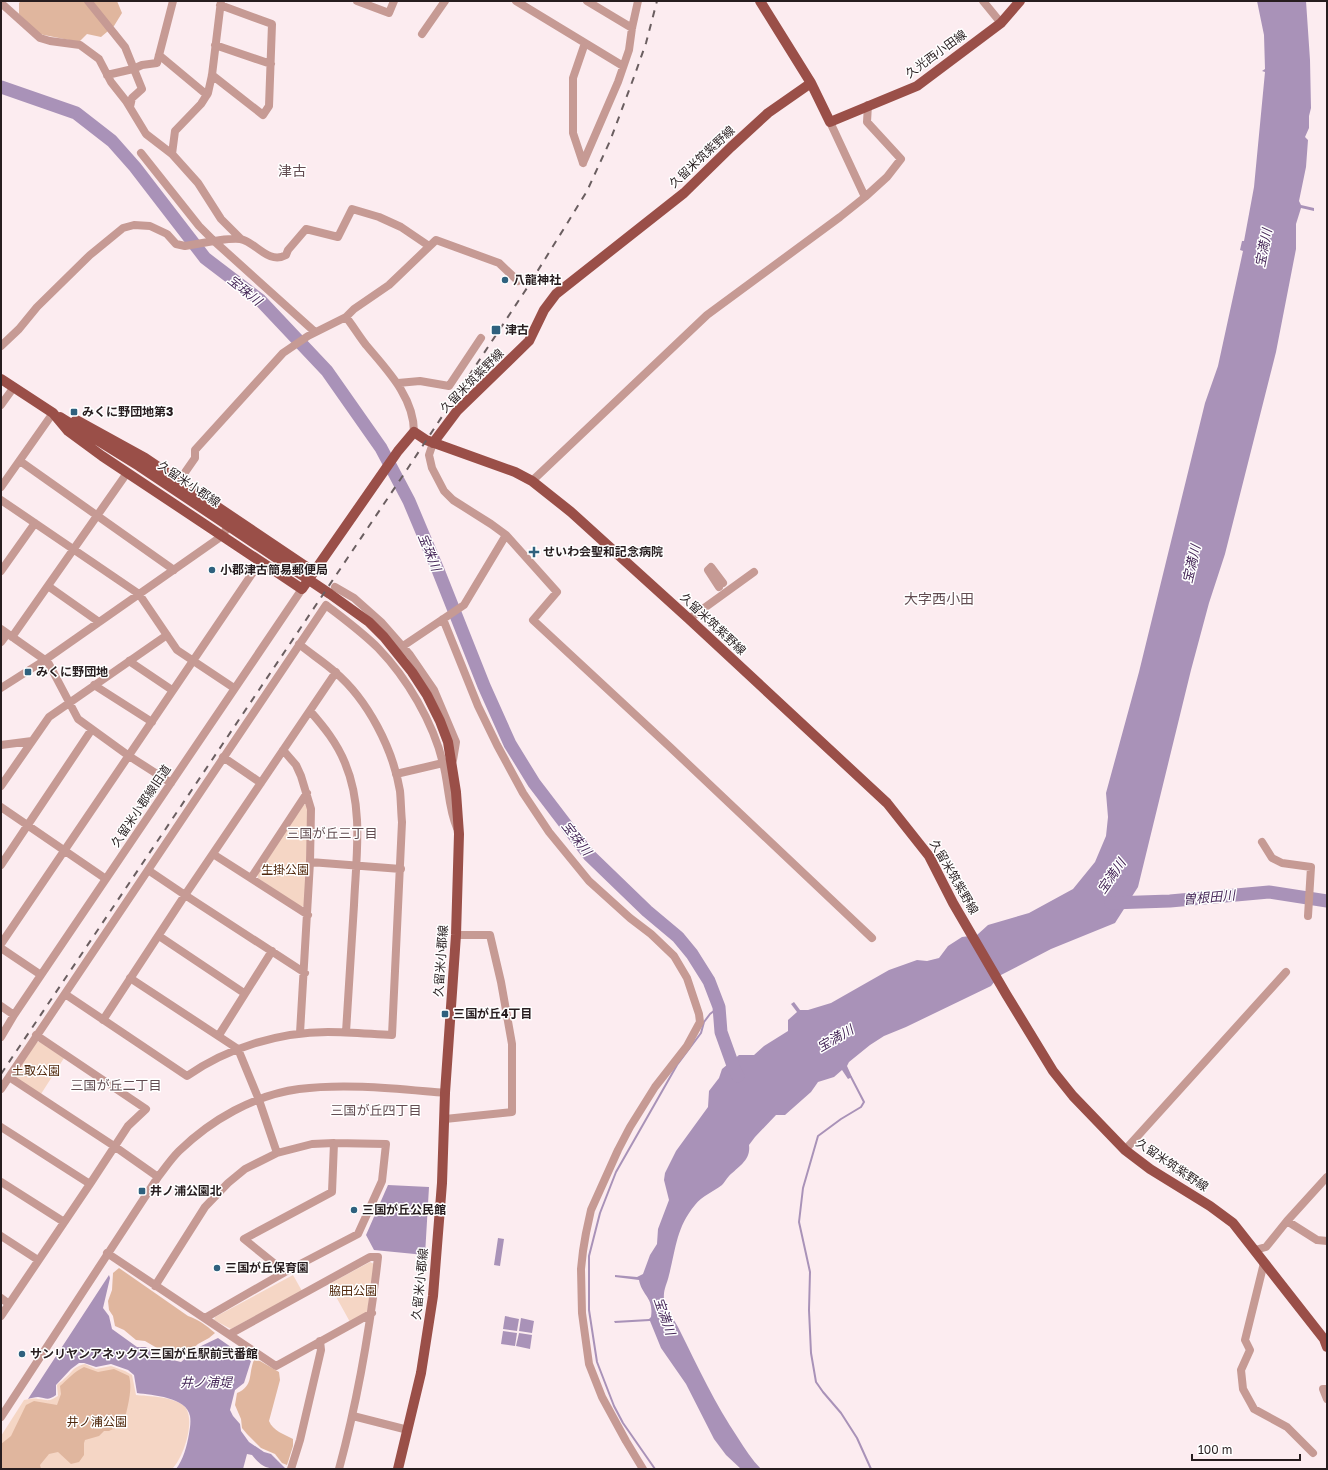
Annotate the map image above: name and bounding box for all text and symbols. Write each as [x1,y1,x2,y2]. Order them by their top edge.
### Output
street label: 久光西小田線 [902,26,969,81]
street label: 久留米筑紫野線 [666,122,737,191]
district label: 津古 [278,162,306,179]
water label: 宝満川 [1251,225,1275,269]
water label: 宝珠川 [225,272,267,310]
place label: 八龍神社 [513,272,561,287]
marker: 八龍神社 [500,275,510,285]
place label: 津古 [505,322,529,337]
marker: 津古 [490,324,502,336]
street label: 久留米筑紫野線 [437,346,507,416]
place label: みくに野団地第3 [82,404,173,419]
marker: みくに野団地第3 [69,407,79,417]
street label: 久留米小郡線 [155,457,223,510]
water label: 宝珠川 [415,531,445,575]
water label: 宝満川 [1179,541,1204,585]
place label: せいわ会聖和記念病院 [543,544,663,559]
marker: せいわ会聖和記念病院 [528,546,540,558]
place label: 小郡津古簡易郵便局 [220,562,328,577]
marker: 小郡津古簡易郵便局 [207,565,217,575]
street label: 久留米筑紫野線 [678,589,749,658]
district label: 大字西小田 [904,590,974,607]
place label: みくに野団地 [36,664,108,679]
marker: みくに野団地 [23,667,33,677]
street label: 久留米小郡線旧道 [108,762,174,850]
water label: 宝珠川 [559,818,597,860]
district label: 三国が丘三丁目 [286,825,378,841]
street label: 久留米筑紫野線 [927,837,982,917]
water label: 宝満川 [1093,854,1130,897]
park label: 生掛公園 [261,862,309,877]
water label: 曽根田川 [1182,887,1238,907]
street label: 久留米小郡線 [431,925,450,997]
place label: 三国が丘4丁目 [453,1006,533,1021]
marker: 三国が丘4丁目 [440,1009,450,1019]
water label: 宝満川 [814,1020,858,1055]
park label: 土取公園 [12,1063,60,1078]
district label: 三国が丘二丁目 [70,1077,162,1093]
district label: 三国が丘四丁目 [330,1102,422,1118]
street label: 久留米筑紫野線 [1133,1135,1211,1194]
place label: 井ノ浦公園北 [150,1183,222,1198]
marker: 井ノ浦公園北 [137,1186,147,1196]
place label: 三国が丘公民館 [362,1202,446,1217]
marker: 三国が丘公民館 [349,1205,359,1215]
street label: 久留米小郡線 [408,1247,431,1321]
place label: 三国が丘保育園 [225,1260,309,1275]
marker: 三国が丘保育園 [212,1263,222,1273]
park label: 脇田公園 [329,1283,377,1298]
water label: 宝満川 [651,1295,680,1339]
place label: サンリヤンアネックス三国が丘駅前弐番館 [30,1346,258,1361]
marker: サンリヤンアネックス三国が丘駅前弐番館 [17,1349,27,1359]
water label: 井ノ浦堤 [180,1374,234,1390]
park label: 井ノ浦公園 [67,1414,127,1429]
scale bar [1192,1436,1300,1462]
text: 100 m [1198,1442,1232,1457]

